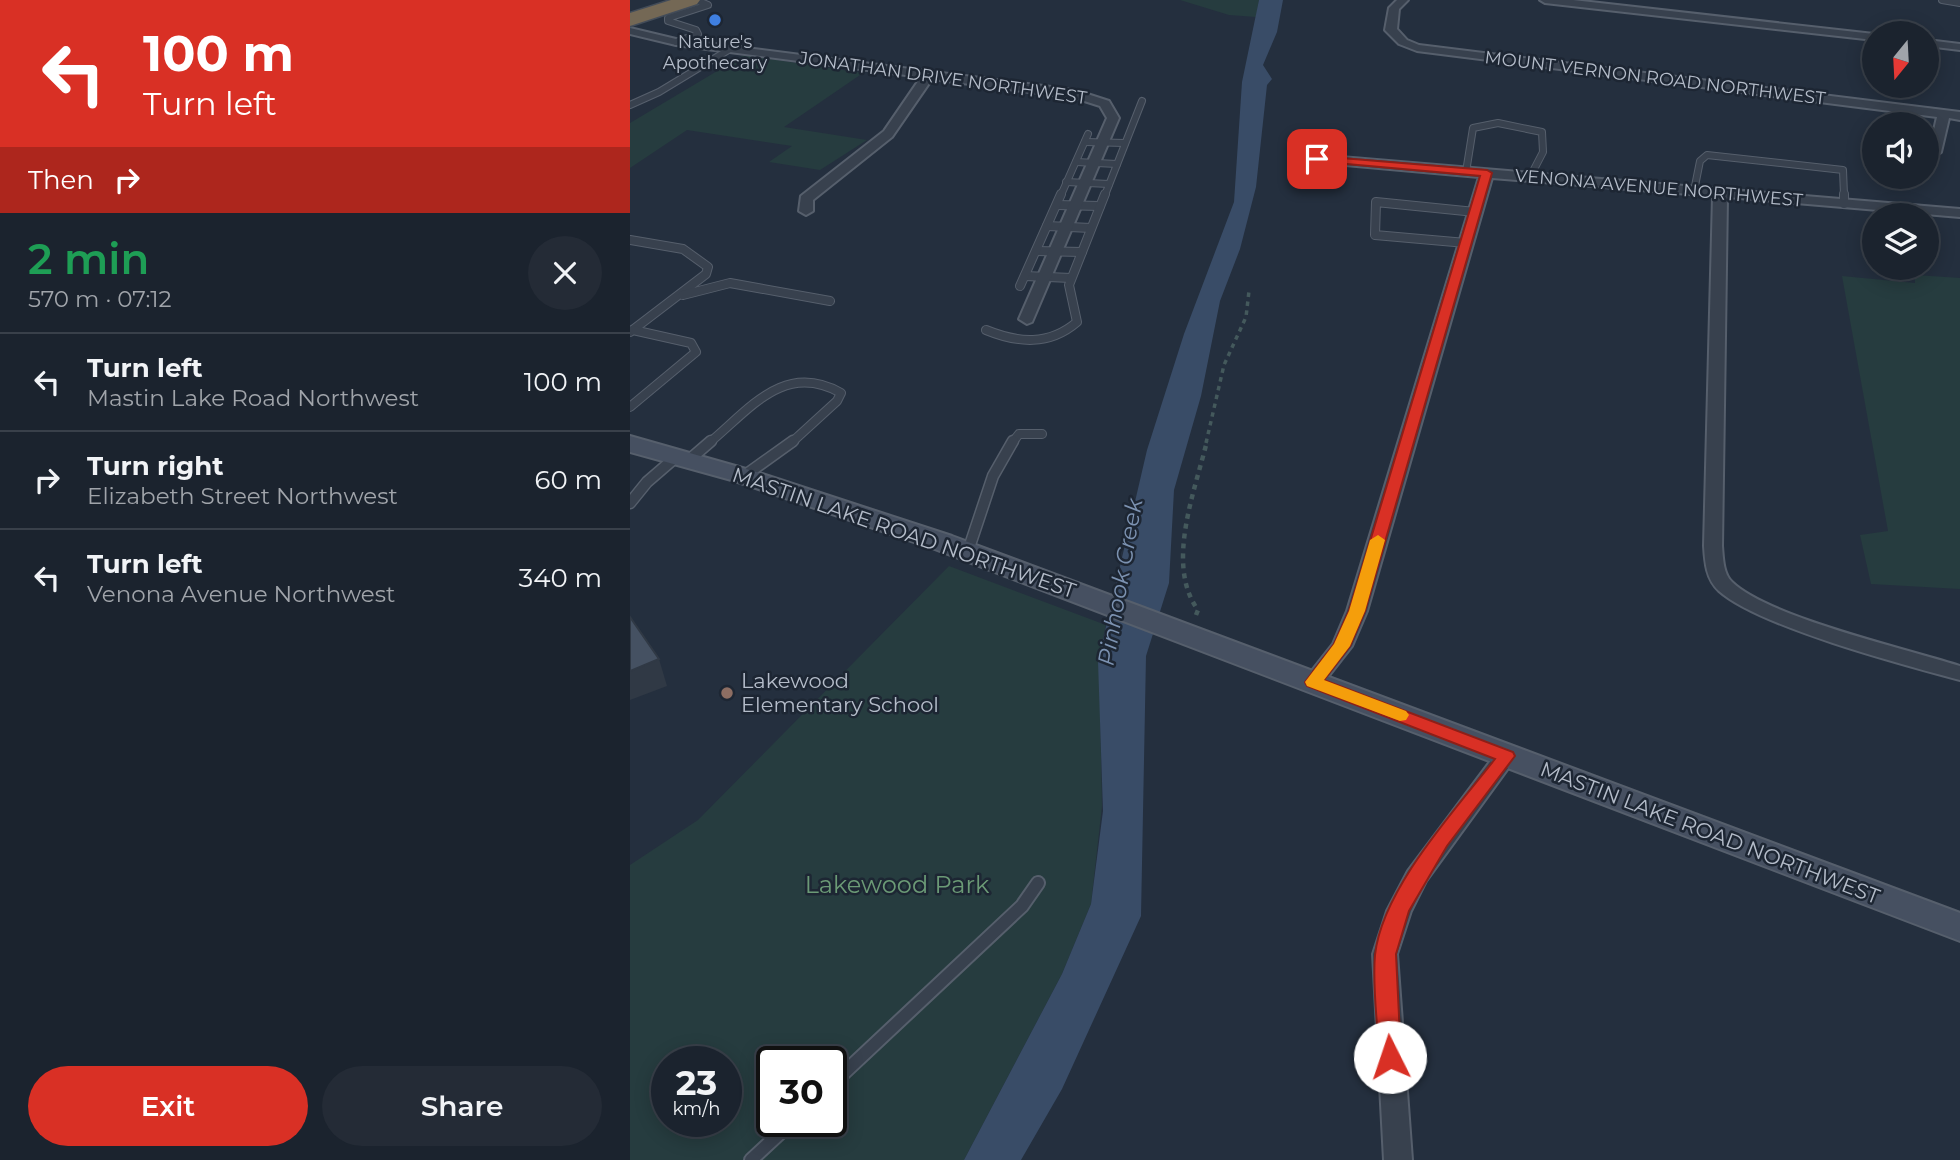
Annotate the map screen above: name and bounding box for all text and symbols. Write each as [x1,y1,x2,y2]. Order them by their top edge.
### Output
marker: Nature's Apothecary [707,12,723,28]
north arrow [1862,21,1939,98]
map controls [1862,21,1939,280]
text: 100 m [143,24,294,83]
icon: left [28,28,119,119]
place label: Nature's Apothecary [663,31,767,74]
street label: MOUNT VERNON ROAD NORTHWEST [1483,46,1827,110]
street label: JONATHAN DRIVE NORTHWEST [797,47,1089,109]
text: Turn left [143,84,277,123]
button: sound [1862,112,1939,189]
pin [1287,129,1347,189]
icon: arrive [1298,140,1336,178]
icon: right [108,161,146,199]
text: Then [28,164,94,196]
street label: VENONA AVENUE NORTHWEST [1514,164,1804,212]
button: layers [1862,203,1939,280]
text: 2 min [28,233,149,285]
button: close [528,236,602,310]
text: 570 m · 07:12 [28,285,172,313]
text: Turn left [87,352,203,384]
icon: left [28,363,66,401]
text: 100 m [524,366,602,398]
text: Mastin Lake Road Northwest [87,384,419,412]
text: Turn right [87,450,223,482]
icon: right [28,461,66,499]
street label: MASTIN LAKE ROAD NORTHWEST [729,462,1079,603]
text: 60 m [535,464,602,496]
text: Elizabeth Street Northwest [87,482,398,510]
water label: Pinhook Creek [1092,495,1149,668]
text: Turn left [87,548,203,580]
icon: left [28,559,66,597]
text: 340 m [519,562,602,594]
text: Venona Avenue Northwest [87,580,395,608]
place label: Lakewood Elementary School [741,668,939,717]
marker: Lakewood Elementary School [719,685,735,701]
street label: MASTIN LAKE ROAD NORTHWEST [1537,756,1883,909]
park label: Lakewood Park [805,870,990,899]
position arrow [1353,1020,1427,1094]
speed limit sign: 30 [756,1046,847,1137]
text: 23 [676,1061,717,1104]
button: Exit [28,1066,308,1146]
button: Share [322,1066,602,1146]
text: km/h [672,1098,721,1120]

